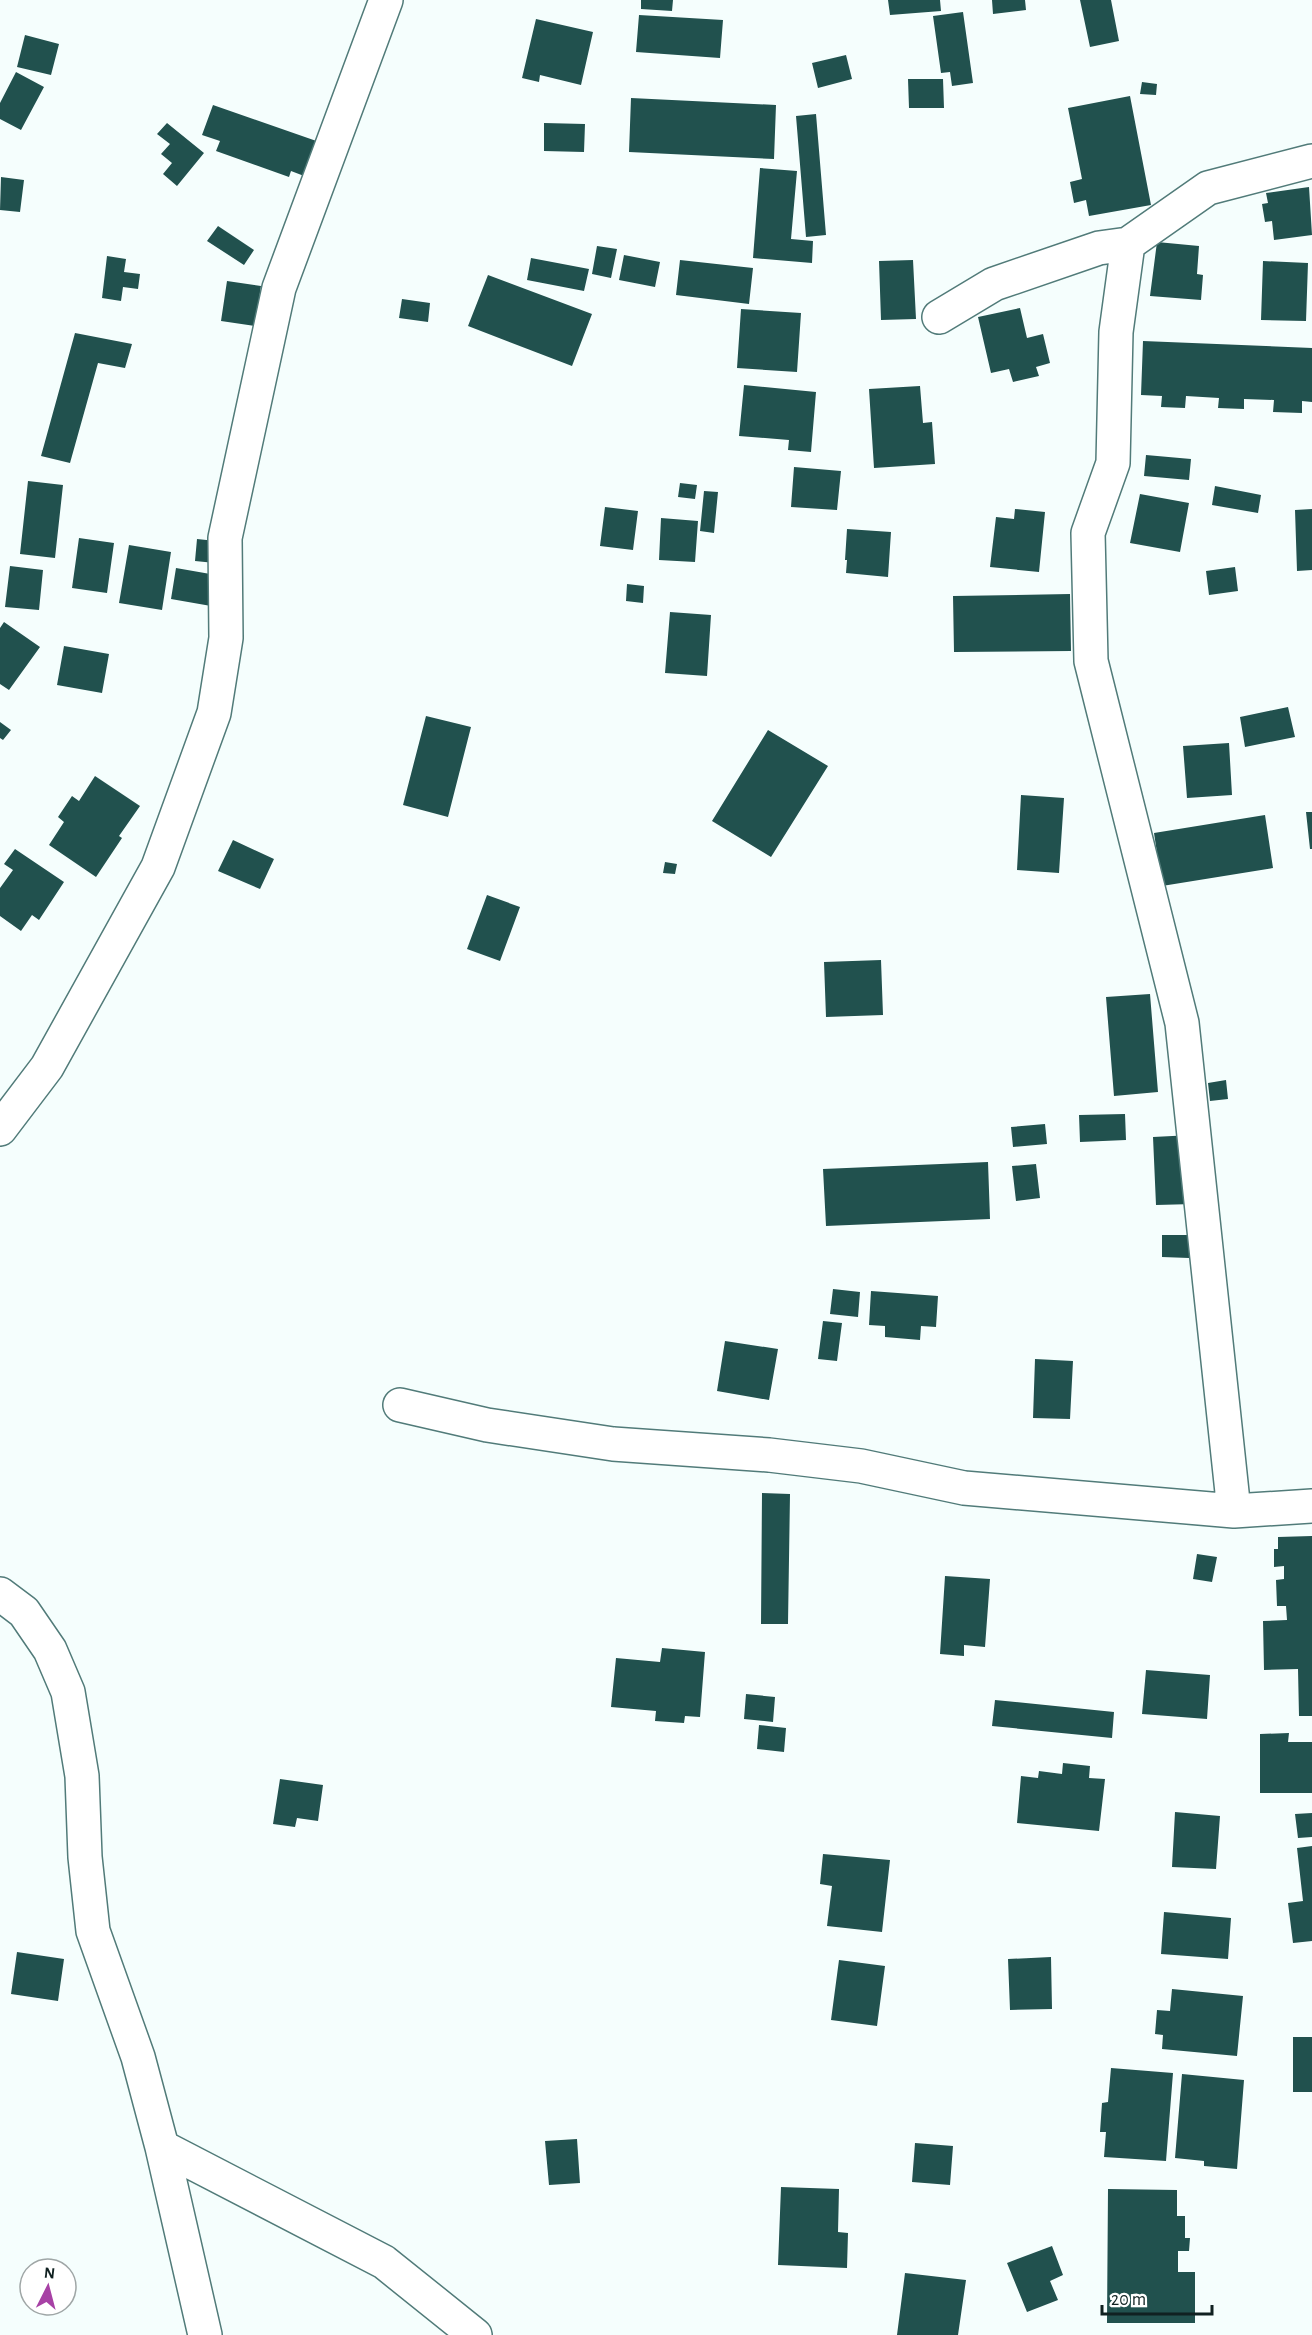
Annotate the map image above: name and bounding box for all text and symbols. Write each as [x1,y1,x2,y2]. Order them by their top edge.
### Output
north arrow [18,2257,78,2317]
text: N [43,2265,56,2282]
scale bar [1102,2278,1212,2316]
text: 20 m [1111,2291,1146,2309]

